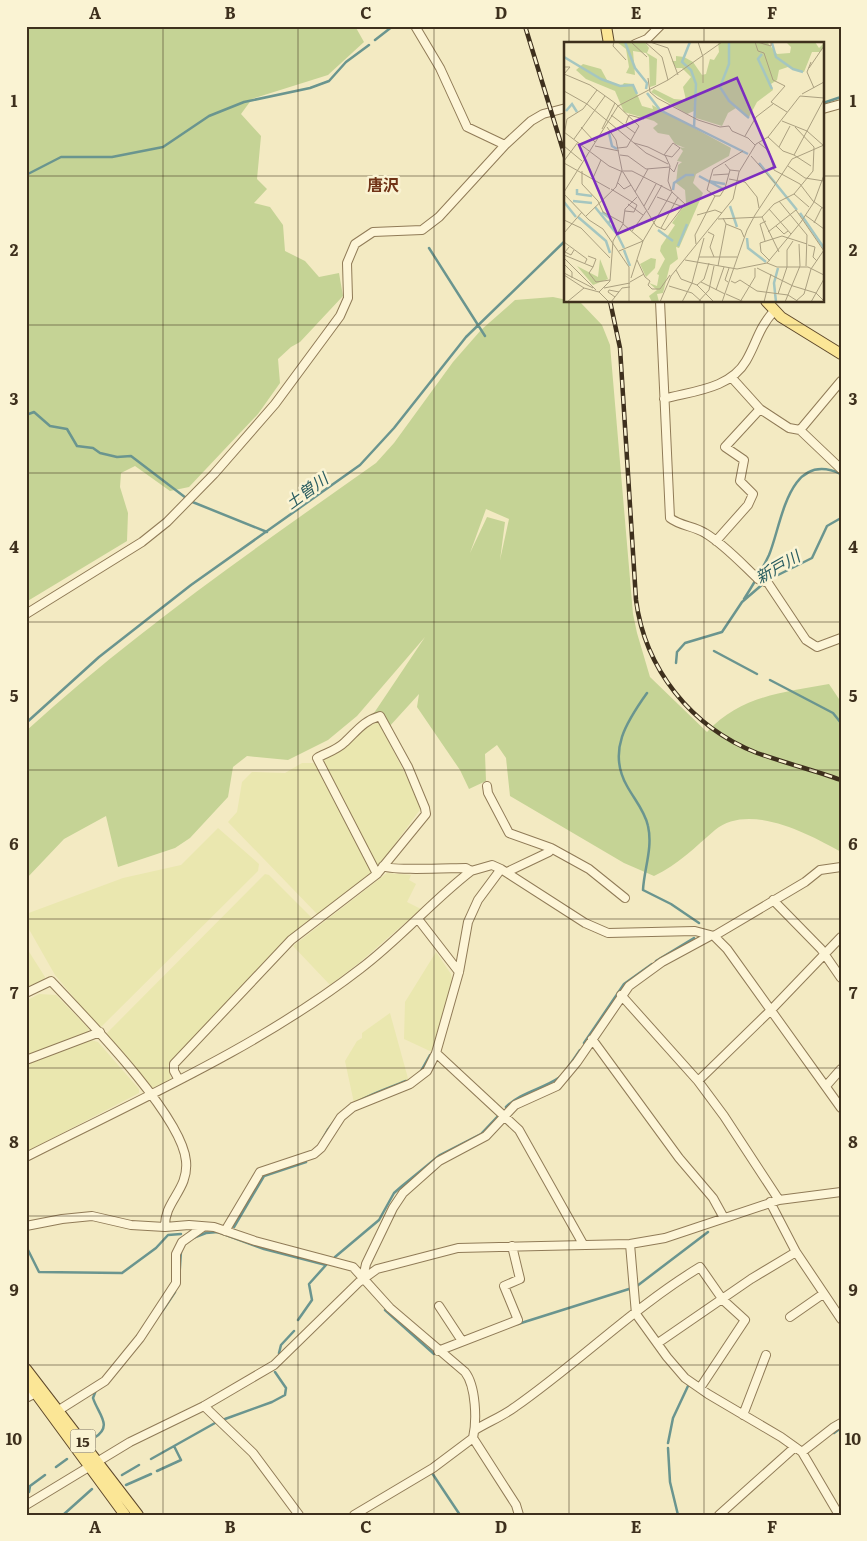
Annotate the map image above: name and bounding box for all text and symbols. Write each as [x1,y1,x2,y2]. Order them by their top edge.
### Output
text: A [89,0,101,24]
text: B [224,0,236,24]
text: C [360,0,372,24]
text: D [495,0,507,24]
text: E [631,0,642,24]
text: F [767,0,777,24]
inset map [564,42,824,302]
text: 1 [11,88,18,112]
text: 1 [850,88,857,112]
district label: 唐沢 [367,172,399,196]
text: 2 [10,237,19,261]
text: 2 [849,237,858,261]
text: 3 [10,386,19,410]
text: 3 [849,386,858,410]
water label: 土曽川 [280,465,334,514]
text: 4 [9,534,19,558]
text: 4 [848,534,858,558]
water label: 新戸川 [750,543,806,588]
text: 5 [10,683,19,707]
text: 5 [849,683,858,707]
text: 6 [9,831,19,855]
text: 6 [848,831,858,855]
text: 7 [10,980,19,1004]
text: 7 [849,980,858,1004]
text: 8 [9,1129,19,1153]
text: 8 [848,1129,858,1153]
text: 9 [9,1277,19,1301]
text: 9 [848,1277,858,1301]
text: 10 [6,1426,22,1450]
text: 10 [845,1426,861,1450]
road number: 15 [70,1430,96,1452]
text: A [89,1514,101,1538]
text: B [224,1514,236,1538]
text: C [360,1514,372,1538]
text: D [495,1514,507,1538]
text: E [631,1514,642,1538]
text: F [767,1514,777,1538]

